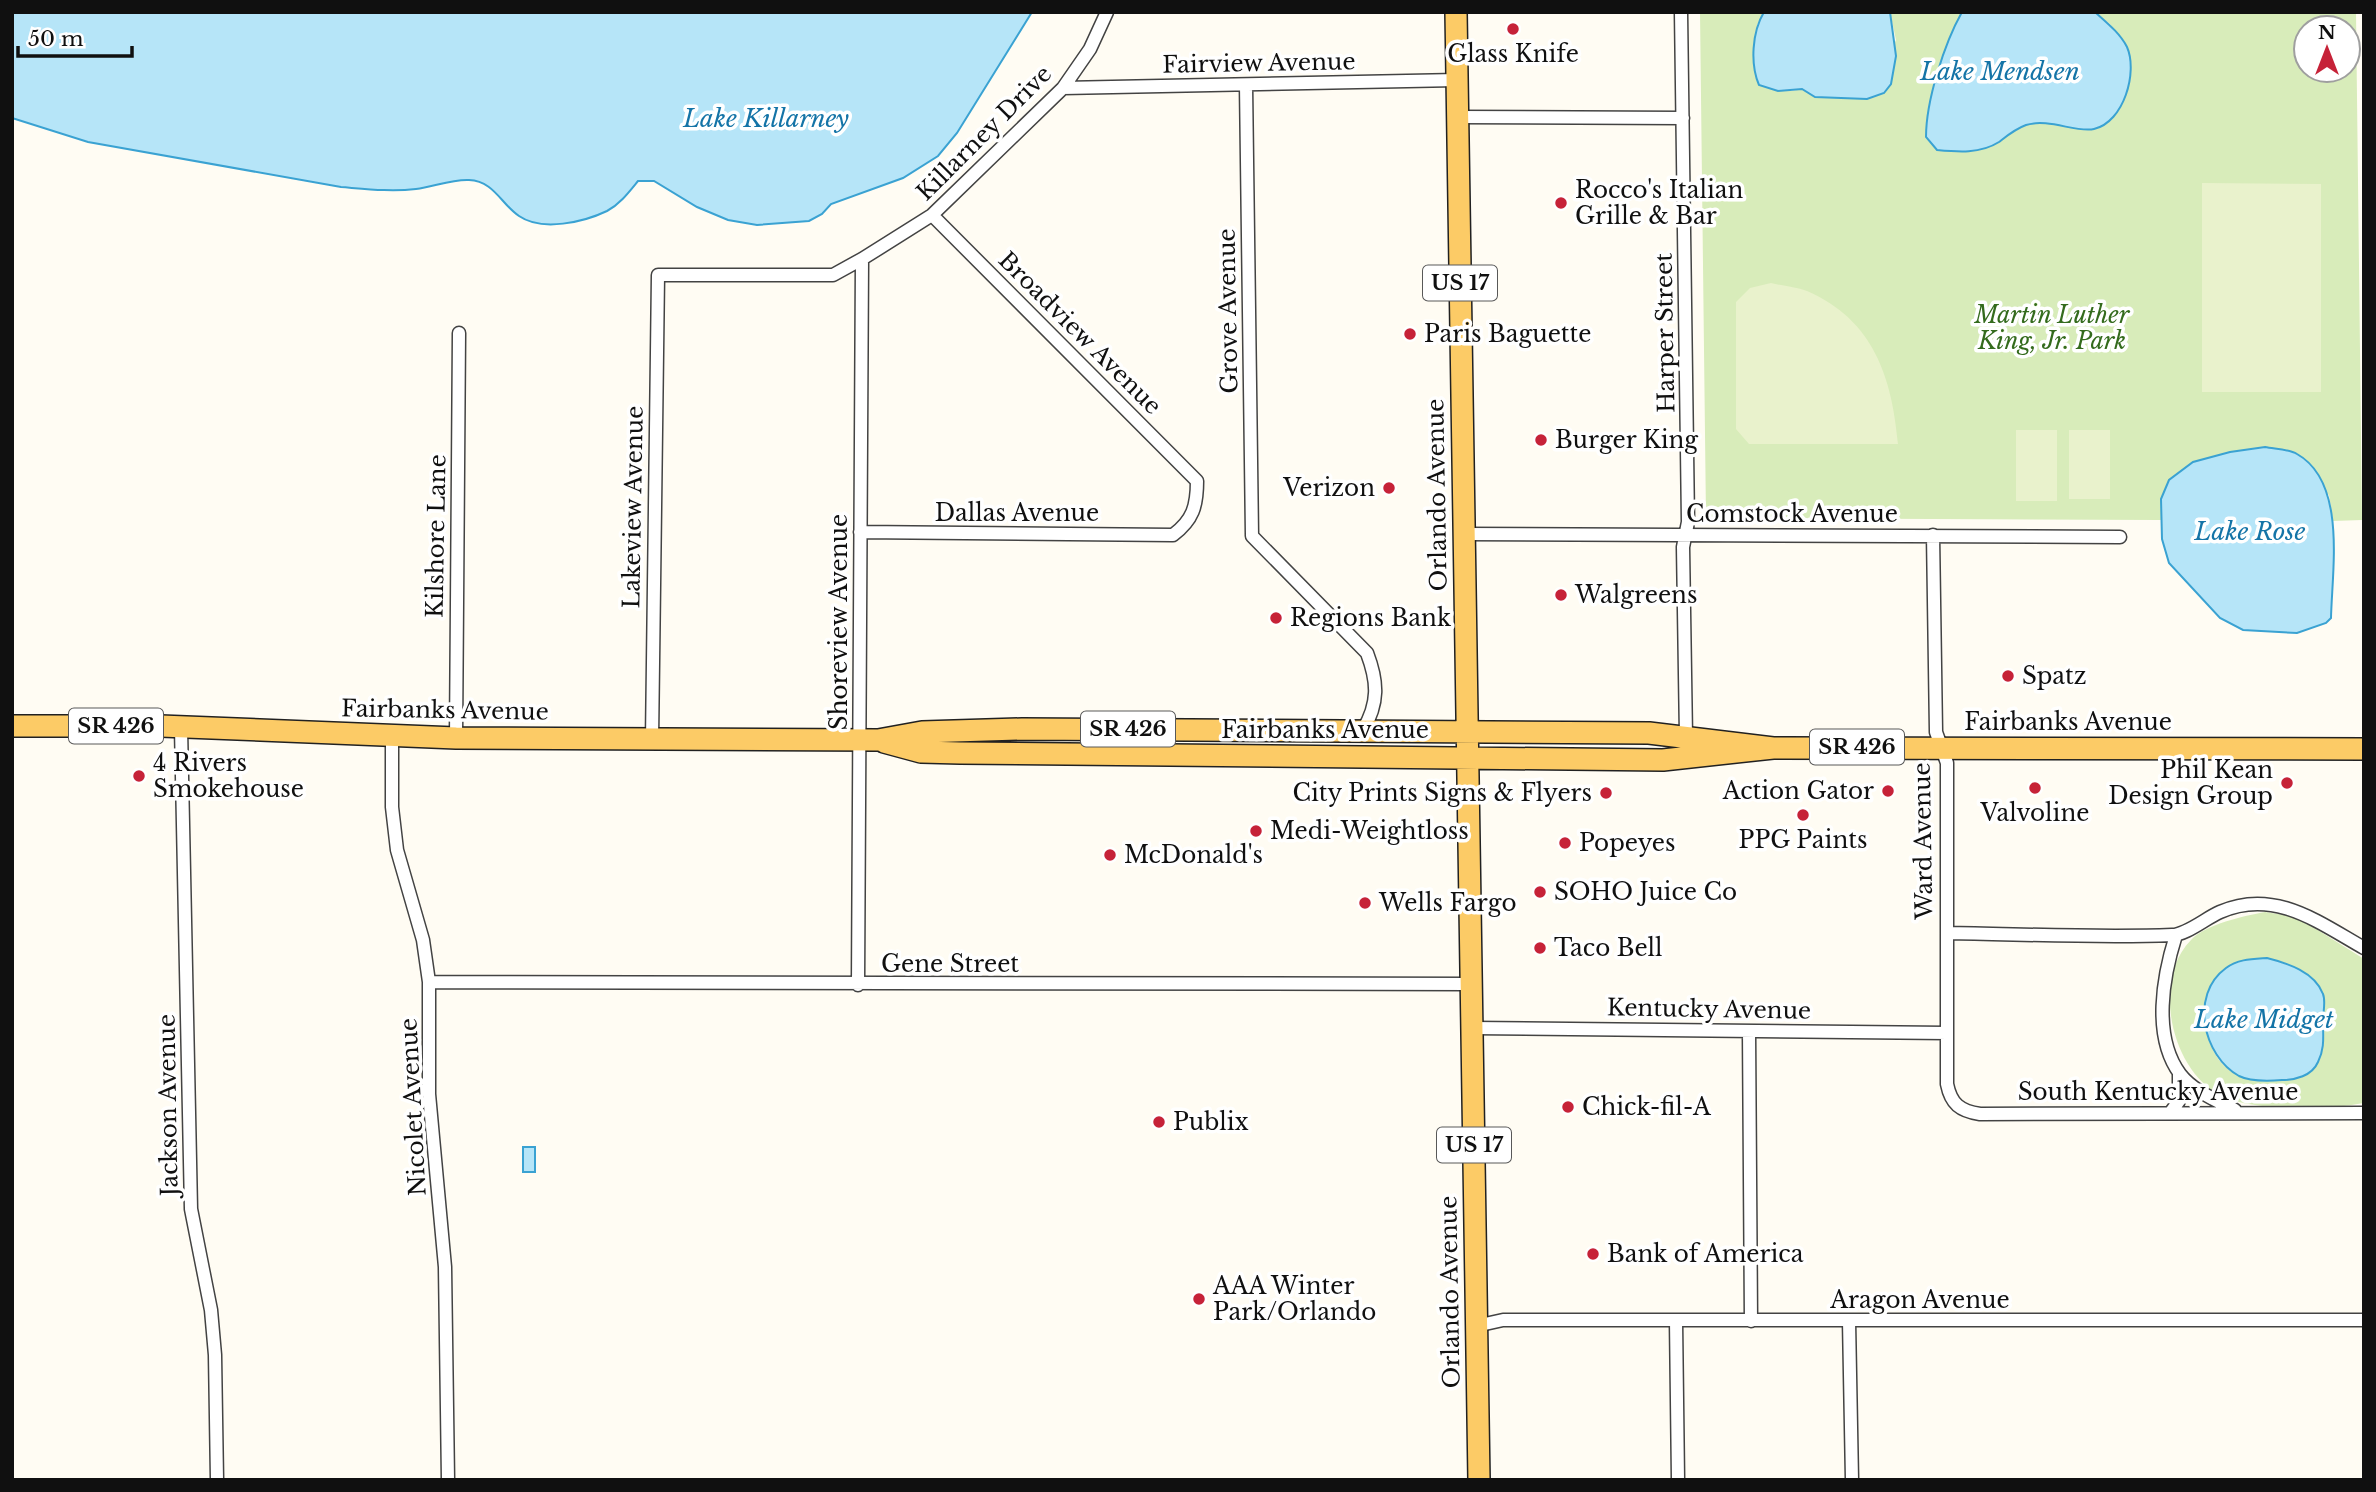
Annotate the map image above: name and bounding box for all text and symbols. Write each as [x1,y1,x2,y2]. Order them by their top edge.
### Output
scale bar [18,14,131,58]
north arrow [2292,14,2362,84]
marker: Glass Knife [1505,21,1521,37]
text: N [2318,21,2336,44]
text: 50 m [28,26,84,52]
place label: Glass Knife [1447,40,1579,68]
street label: Fairview Avenue [1162,47,1356,79]
water label: Lake Mendsen [1919,57,2080,86]
street label: Killarney Drive [911,60,1057,206]
water label: Lake Killarney [682,104,849,133]
place label: Rocco's Italian Grille & Bar [1575,176,1743,230]
marker: Rocco's Italian Grille & Bar [1553,195,1569,211]
street label: Grove Avenue [1213,228,1243,394]
street label: Broadview Avenue [993,246,1167,420]
street label: Harper Street [1650,252,1680,413]
road number: US 17 [1423,266,1497,300]
park label: Martin Luther King, Jr. Park [1974,301,2131,355]
place label: Paris Baguette [1424,320,1591,348]
marker: Paris Baguette [1402,326,1418,342]
street label: Orlando Avenue [1421,398,1453,592]
street label: Lakeview Avenue [617,405,649,609]
place label: Burger King [1555,426,1698,454]
marker: Burger King [1533,432,1549,448]
street label: Kilshore Lane [421,454,451,618]
place label: Verizon [1282,474,1375,502]
marker: Verizon [1381,480,1397,496]
street label: Dallas Avenue [935,499,1099,527]
street label: Comstock Avenue [1686,500,1898,528]
street label: Shoreview Avenue [825,514,853,730]
water label: Lake Rose [2194,517,2305,546]
place label: Walgreens [1574,581,1697,609]
marker: Walgreens [1553,587,1569,603]
place label: Regions Bank [1290,604,1452,632]
marker: Regions Bank [1268,610,1284,626]
place label: Spatz [2022,662,2087,690]
marker: Spatz [2000,668,2016,684]
street label: Fairbanks Avenue [341,694,549,726]
road number: SR 426 [69,708,163,744]
street label: Fairbanks Avenue [1964,708,2172,736]
road number: SR 426 [1081,712,1175,746]
street label: Fairbanks Avenue [1221,716,1429,744]
road number: SR 426 [1810,730,1904,764]
place label: 4 Rivers Smokehouse [153,749,304,803]
place label: Phil Kean Design Group [2108,756,2273,810]
street label: Ward Avenue [1908,762,1938,921]
marker: 4 Rivers Smokehouse [131,768,147,784]
marker: Phil Kean Design Group [2279,775,2295,791]
place label: Action Gator [1722,777,1874,805]
place label: City Prints Signs & Flyers [1293,779,1592,807]
marker: Valvoline [2027,780,2043,796]
marker: Action Gator [1880,783,1896,799]
marker: City Prints Signs & Flyers [1598,785,1614,801]
place label: Valvoline [1980,799,2089,827]
marker: PPG Paints [1795,807,1811,823]
place label: Medi-Weightloss [1270,817,1469,845]
marker: Medi-Weightloss [1248,823,1264,839]
place label: PPG Paints [1739,826,1867,854]
place label: Popeyes [1579,829,1676,857]
marker: Popeyes [1557,835,1573,851]
place label: McDonald's [1124,841,1263,869]
marker: McDonald's [1102,847,1118,863]
place label: SOHO Juice Co [1554,878,1737,906]
marker: SOHO Juice Co [1532,884,1548,900]
place label: Wells Fargo [1378,889,1516,917]
marker: Wells Fargo [1357,895,1373,911]
place label: Taco Bell [1554,934,1663,962]
marker: Taco Bell [1532,940,1548,956]
street label: Gene Street [881,950,1019,978]
street label: Kentucky Avenue [1607,993,1811,1025]
water label: Lake Midget [2193,1005,2334,1034]
street label: Jackson Avenue [152,1014,184,1199]
street label: Nicolet Avenue [394,1017,432,1197]
street label: South Kentucky Avenue [2018,1078,2298,1106]
place label: Chick-fil-A [1582,1093,1712,1121]
marker: Chick-fil-A [1560,1099,1576,1115]
place label: Publix [1173,1108,1249,1136]
marker: Publix [1151,1114,1167,1130]
road number: US 17 [1437,1128,1511,1162]
street label: Orlando Avenue [1434,1195,1466,1389]
place label: Bank of America [1607,1240,1804,1268]
marker: Bank of America [1585,1246,1601,1262]
place label: AAA Winter Park/Orlando [1212,1272,1376,1326]
street label: Aragon Avenue [1829,1286,2010,1314]
marker: AAA Winter Park/Orlando [1191,1291,1207,1307]

